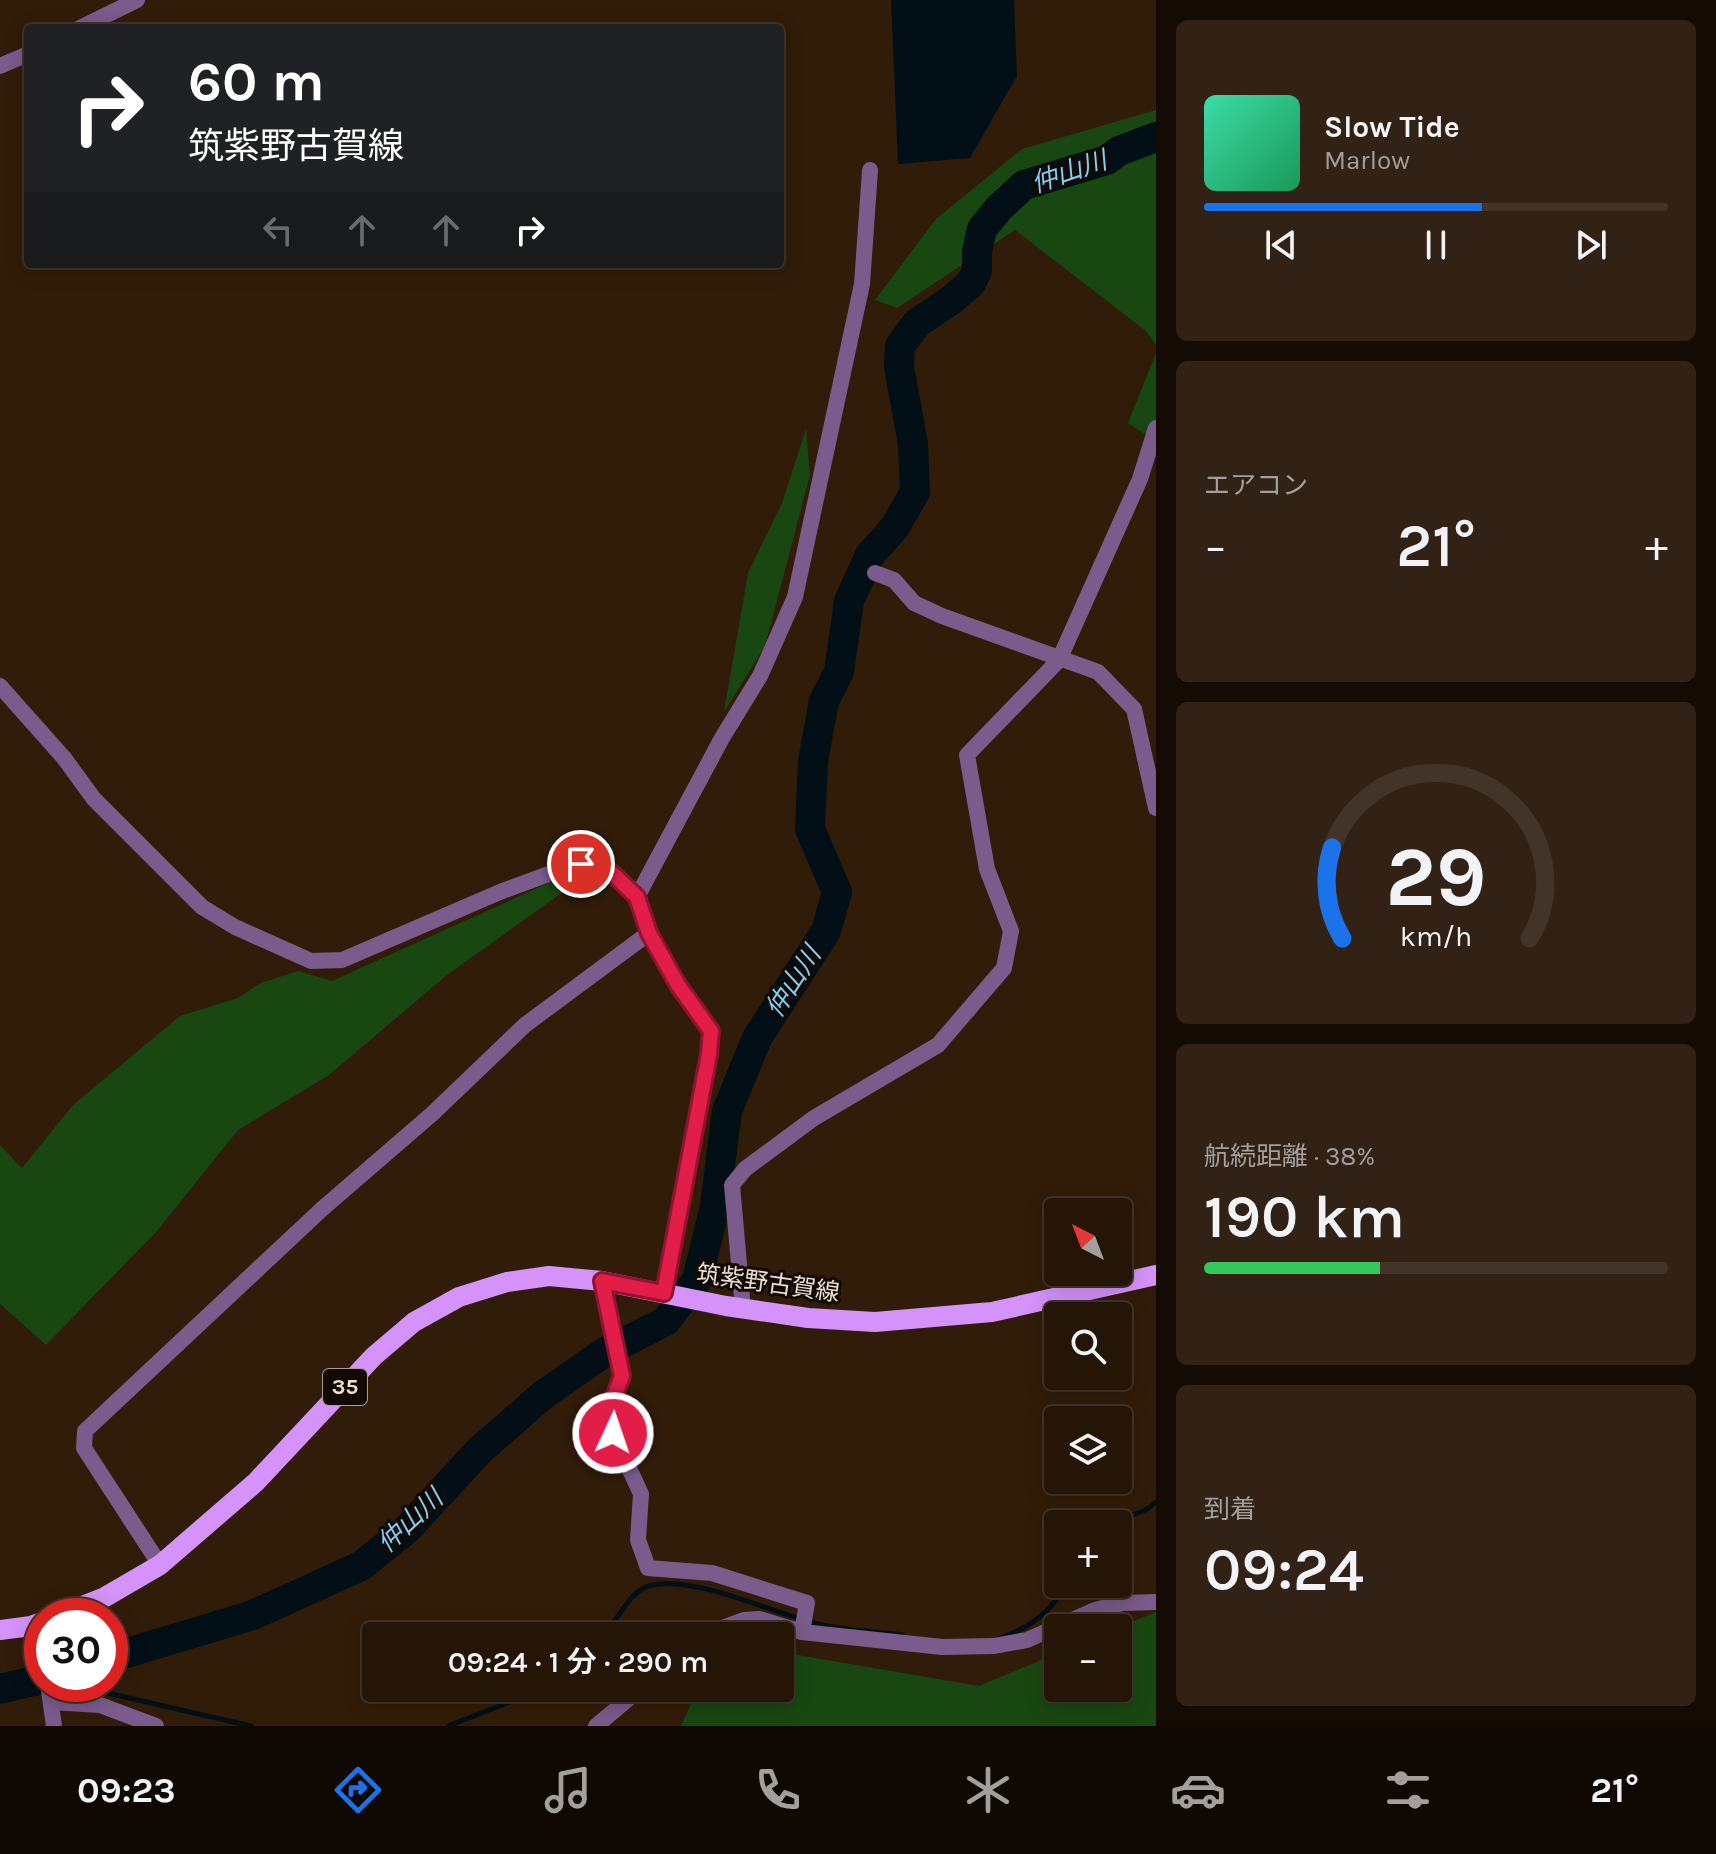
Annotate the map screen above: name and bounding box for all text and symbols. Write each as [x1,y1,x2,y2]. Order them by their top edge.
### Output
text: 60 m [188,49,325,114]
icon: right [56,56,160,160]
text: Slow Tide [1324,109,1460,145]
text: 筑紫野古賀線 [188,125,404,167]
water label: 仲山川 [1027,144,1114,199]
text: Marlow [1324,145,1410,176]
icon: left [256,208,300,252]
icon: ahead [340,208,384,252]
icon: ahead [424,208,468,252]
icon: right [508,208,552,252]
icon: previous [1259,223,1303,267]
icon: pause [1414,223,1458,267]
icon: next [1569,223,1613,267]
text: エアコン [1204,470,1308,501]
text: 21° [1396,511,1476,581]
text: − [1204,521,1227,572]
text: + [1645,521,1668,572]
text: 29 [1385,829,1487,926]
pin [547,830,615,898]
icon: arrive [559,842,603,886]
text: km/h [1400,920,1472,953]
water label: 仲山川 [759,938,829,1023]
text: 航続距離 · 38% [1204,1141,1375,1172]
text: 190 km [1204,1182,1405,1252]
north arrow [1044,1198,1132,1286]
map controls [1044,1198,1132,1702]
street label: 筑紫野古賀線 [695,1259,841,1307]
button: search [1044,1302,1132,1390]
road number: 35 [323,1369,367,1405]
position arrow [571,1391,655,1475]
button: layers [1044,1406,1132,1494]
water label: 仲山川 [371,1481,451,1559]
text: 到着 [1204,1494,1256,1525]
button: + [1044,1510,1132,1598]
text: 09:24 [1204,1535,1364,1605]
speed limit sign: 30 [24,1598,128,1702]
button: − [1044,1614,1132,1702]
text: 09:24 · 1 分 · 290 m [448,1644,708,1680]
icon: directions [330,1762,386,1818]
icon: music [540,1762,596,1818]
icon: phone [750,1762,806,1818]
icon: climate [960,1762,1016,1818]
icon: car [1170,1762,1226,1818]
icon: filters [1380,1762,1436,1818]
text: 09:23 [77,1769,176,1811]
text: 21° [1590,1769,1639,1811]

